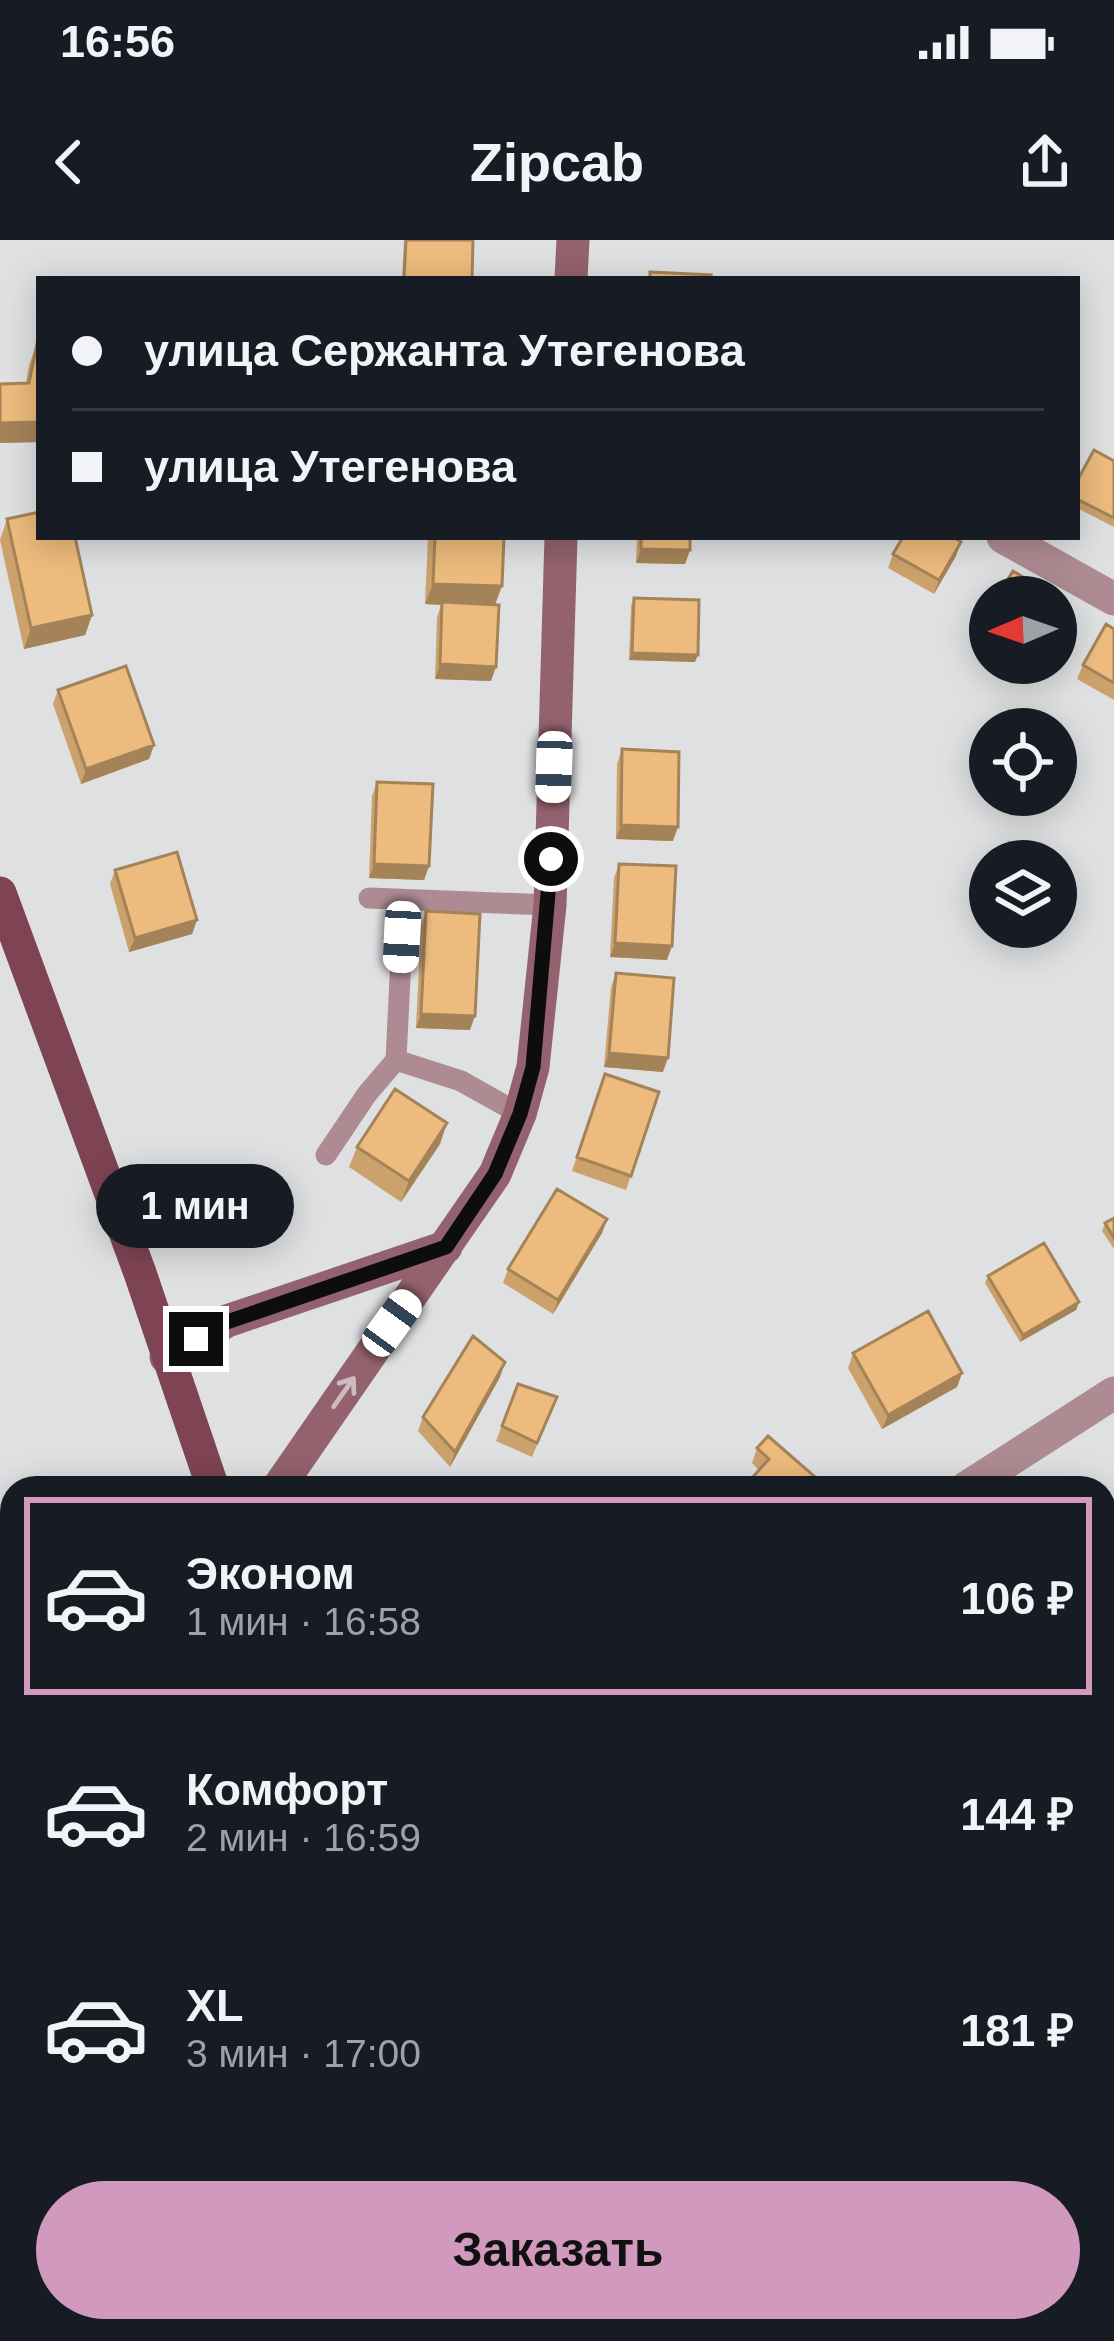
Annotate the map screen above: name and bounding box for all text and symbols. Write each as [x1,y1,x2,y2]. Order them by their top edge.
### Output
text: 16:56 [60,16,175,67]
icon: back [36,129,102,195]
icon: share [1012,129,1078,195]
text: Zipcab [470,132,644,192]
text: улица Сержанта Утегенова [144,325,745,376]
text: улица Утегенова [144,441,516,492]
north arrow [969,576,1077,684]
map controls [969,576,1077,948]
button: locate [969,708,1077,816]
car [535,730,573,804]
route start [524,832,578,886]
button: layers [969,840,1077,948]
car [382,900,422,974]
callout: 1 мин [97,1165,295,1249]
text: 1 мин [141,1184,249,1227]
car [356,1283,428,1363]
route end [169,1312,223,1366]
one-way arrow [331,1375,356,1409]
icon: car [42,1542,150,1650]
text: Эконом [186,1548,355,1599]
text: 106 ₽ [960,1573,1074,1624]
text: 1 мин · 16:58 [186,1600,421,1643]
icon: car [42,1758,150,1866]
text: Комфорт [186,1764,388,1815]
text: 144 ₽ [960,1789,1074,1840]
text: 2 мин · 16:59 [186,1816,421,1859]
icon: car [42,1974,150,2082]
text: XL [186,1980,244,2031]
text: 181 ₽ [960,2005,1074,2056]
text: 3 мин · 17:00 [186,2032,421,2075]
button: Заказать [36,2181,1080,2319]

